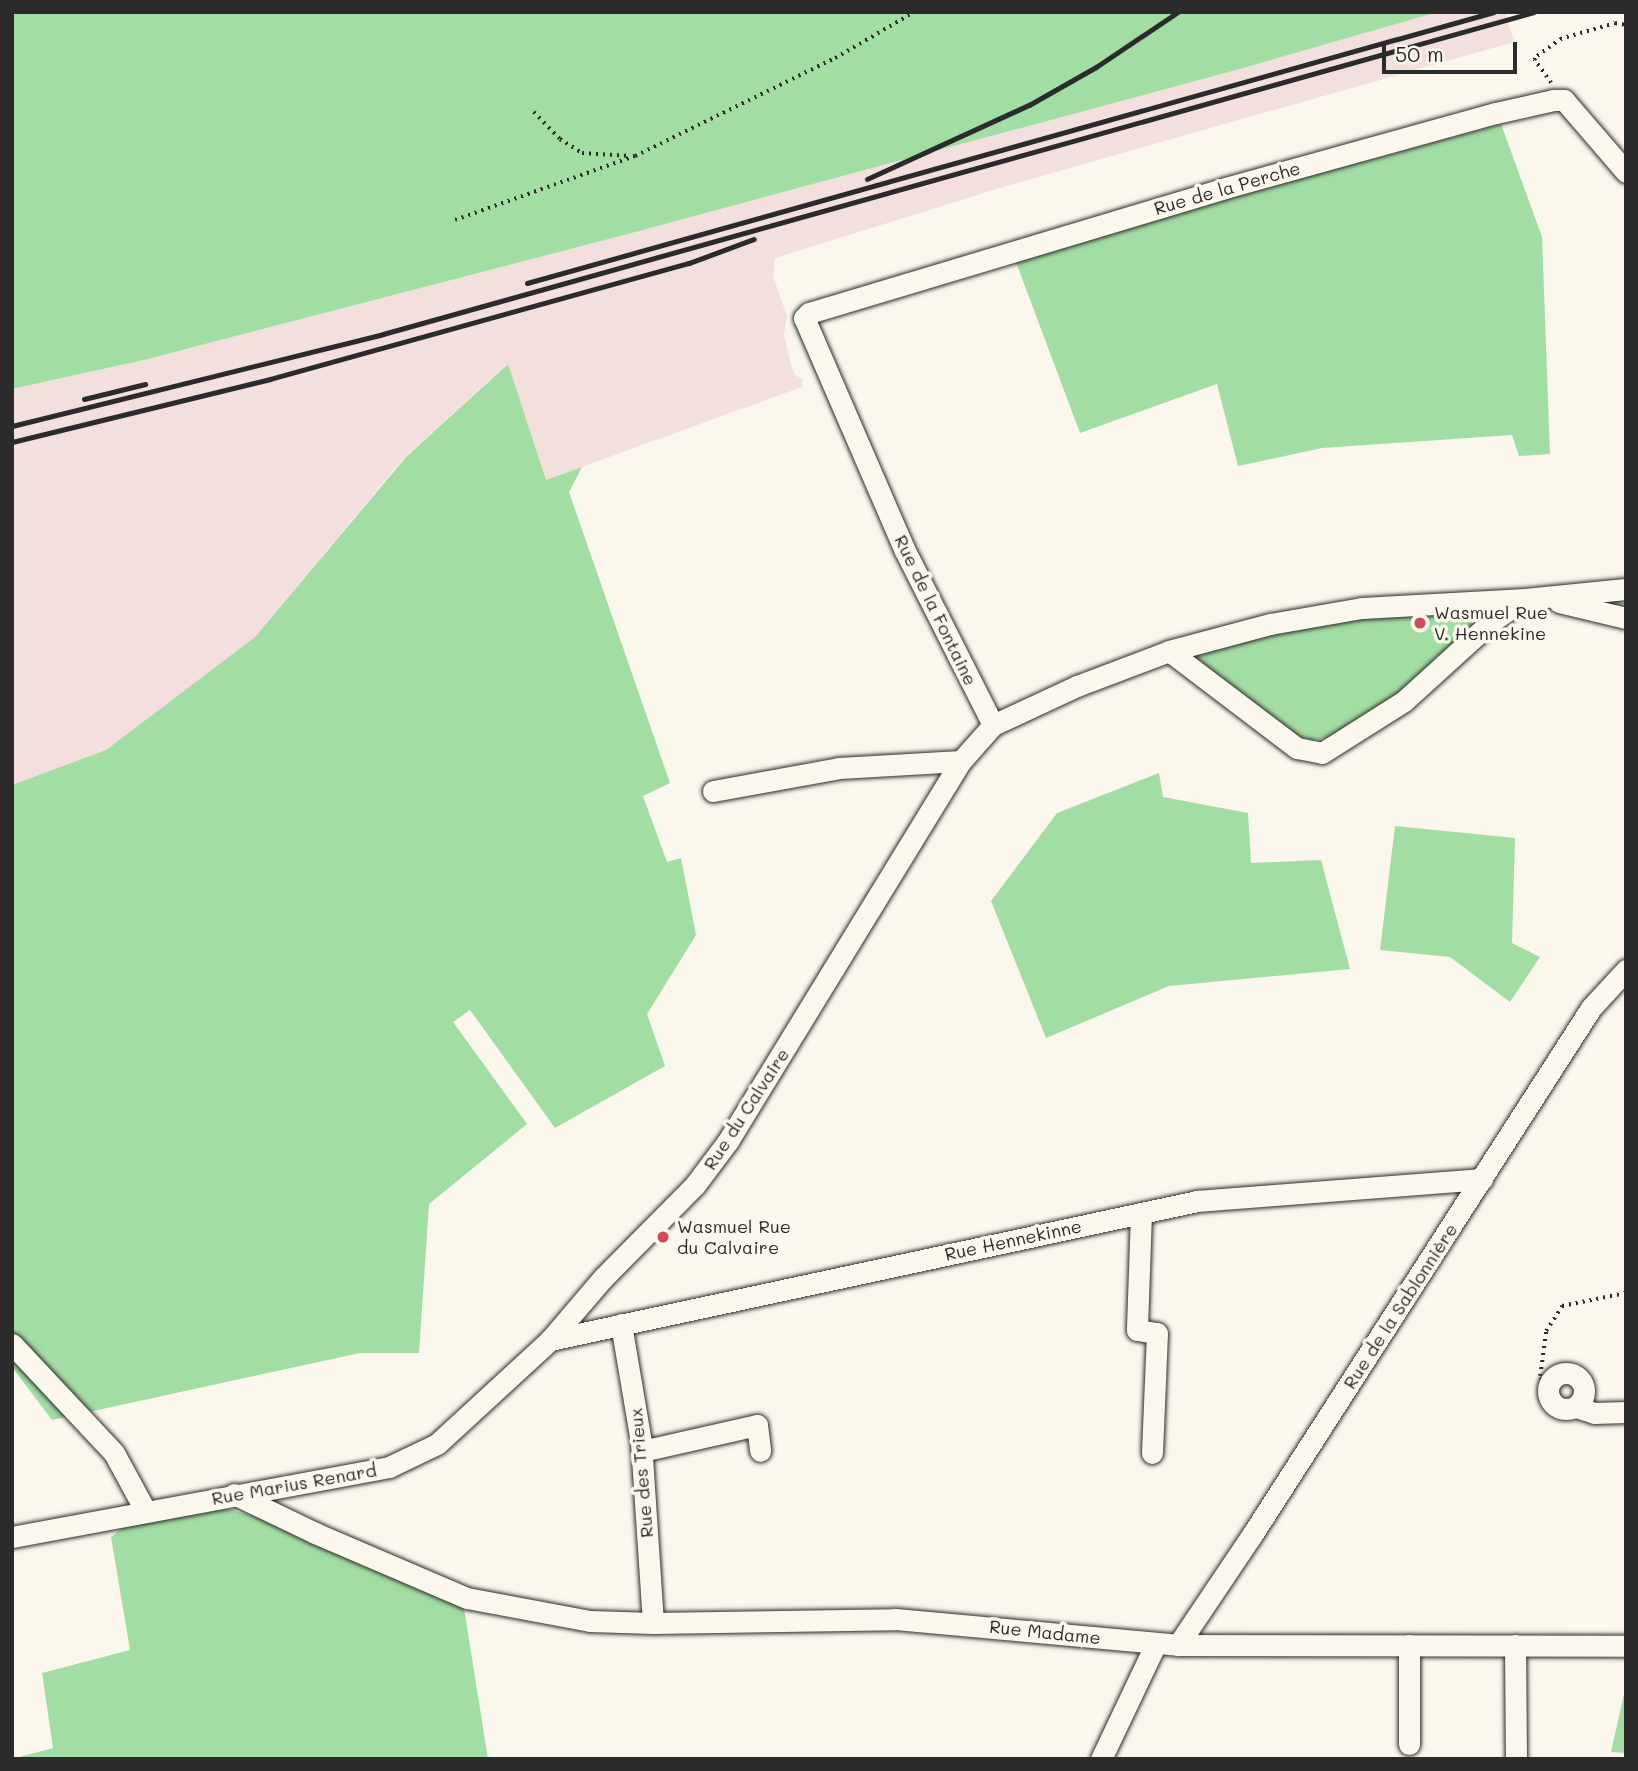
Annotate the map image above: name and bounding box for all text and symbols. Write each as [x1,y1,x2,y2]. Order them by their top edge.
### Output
scale bar [1386,28,1521,72]
text: 50 m [1395,40,1444,67]
street label: Rue de la Perche [1151,157,1303,219]
street label: Rue de la Fontaine [890,531,982,689]
place label: Wasmuel Rue V. Hennekine [1434,602,1548,644]
marker: Wasmuel Rue V. Hennekine [1412,615,1428,631]
street label: Rue du Calvaire [699,1044,793,1174]
street label: Rue Hennekinne [943,1215,1083,1265]
place label: Wasmuel Rue du Calvaire [677,1216,791,1258]
street label: Rue de la Sablonnière [1338,1219,1462,1393]
marker: Wasmuel Rue du Calvaire [655,1229,671,1245]
street label: Rue des Trieux [625,1407,657,1539]
street label: Rue Marius Renard [210,1459,378,1509]
street label: Rue Madame [988,1615,1102,1649]

